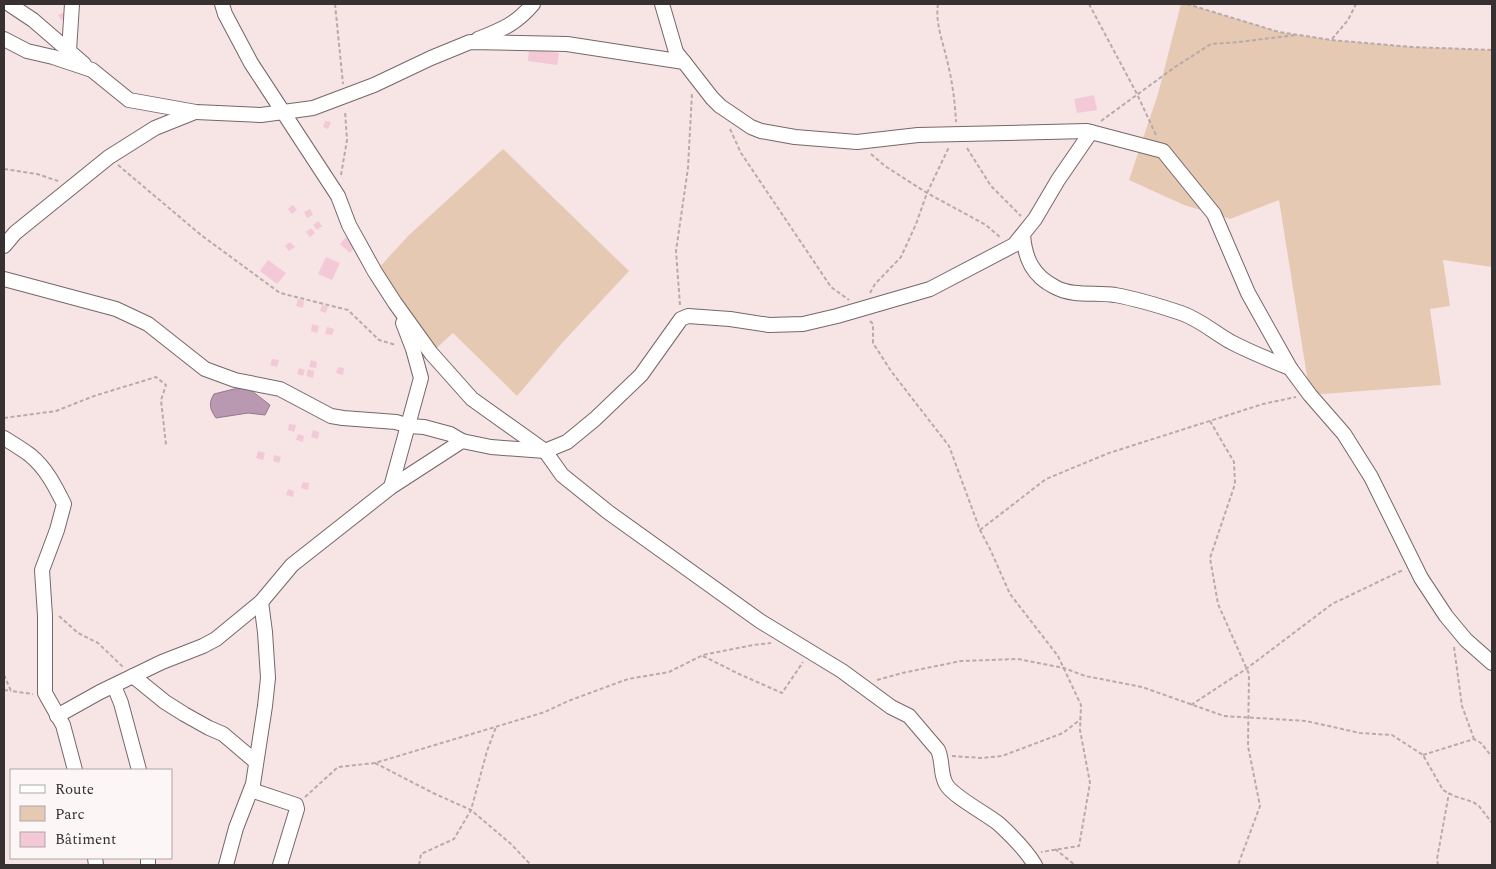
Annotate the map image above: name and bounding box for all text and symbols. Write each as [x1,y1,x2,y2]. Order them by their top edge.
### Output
legend [10,769,172,859]
text: Route [55,778,94,801]
text: Parc [55,803,85,826]
text: Bâtiment [55,828,116,851]

